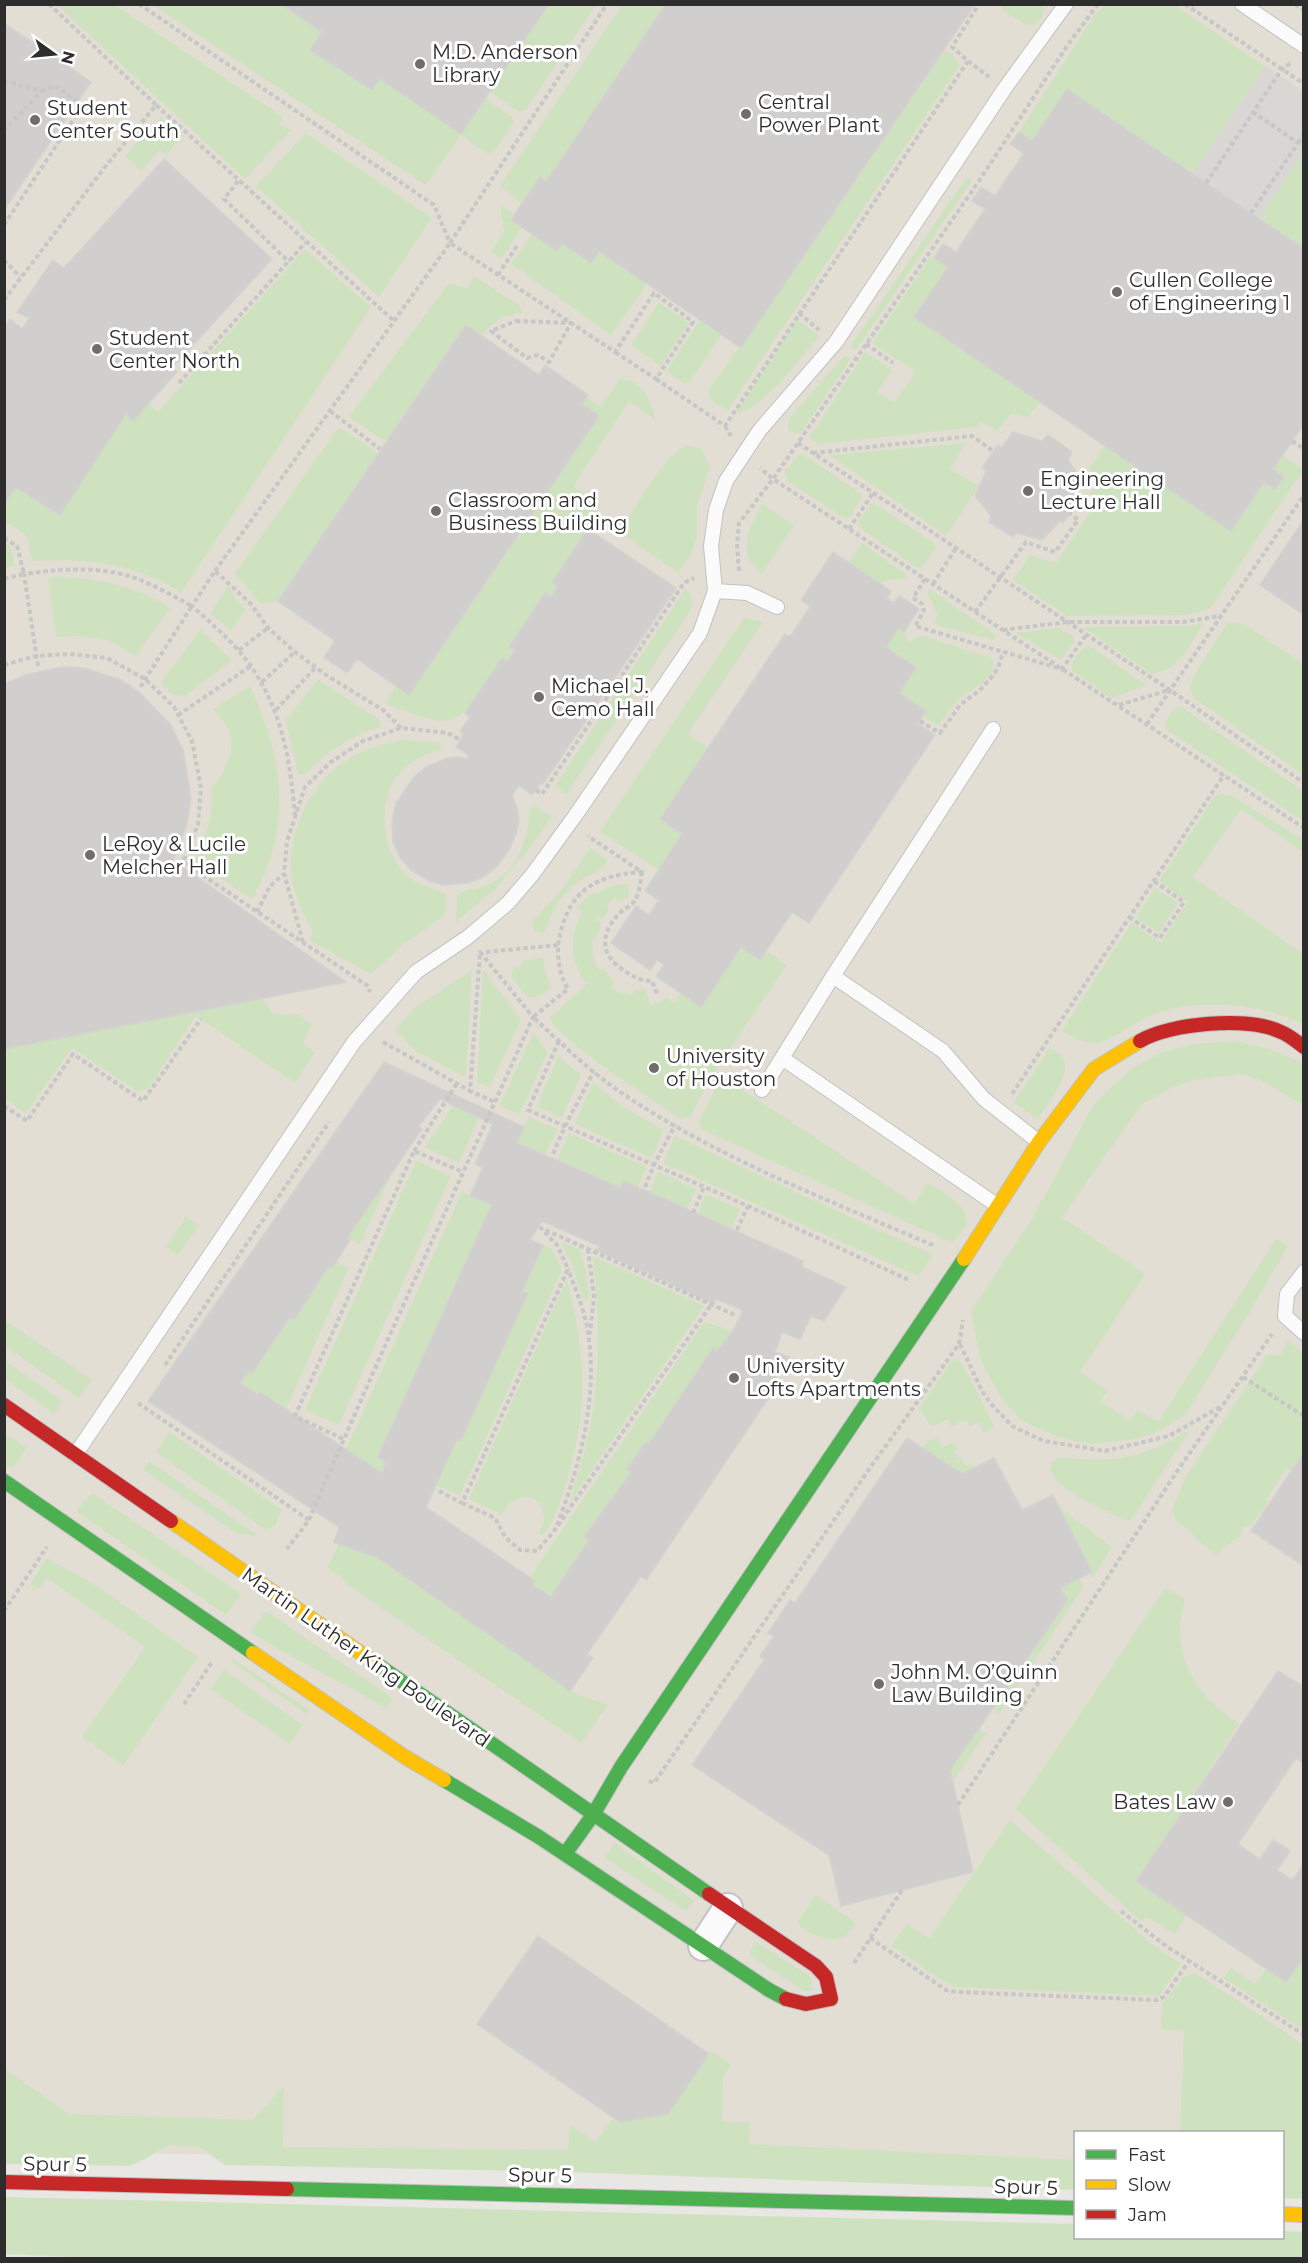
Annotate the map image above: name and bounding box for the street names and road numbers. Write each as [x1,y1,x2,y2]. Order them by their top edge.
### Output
street label: Martin Luther King Boulevard [237,1562,495,1752]
street label: Spur 5 [23,2151,87,2177]
street label: Spur 5 [508,2162,572,2188]
street label: Spur 5 [994,2174,1058,2200]

